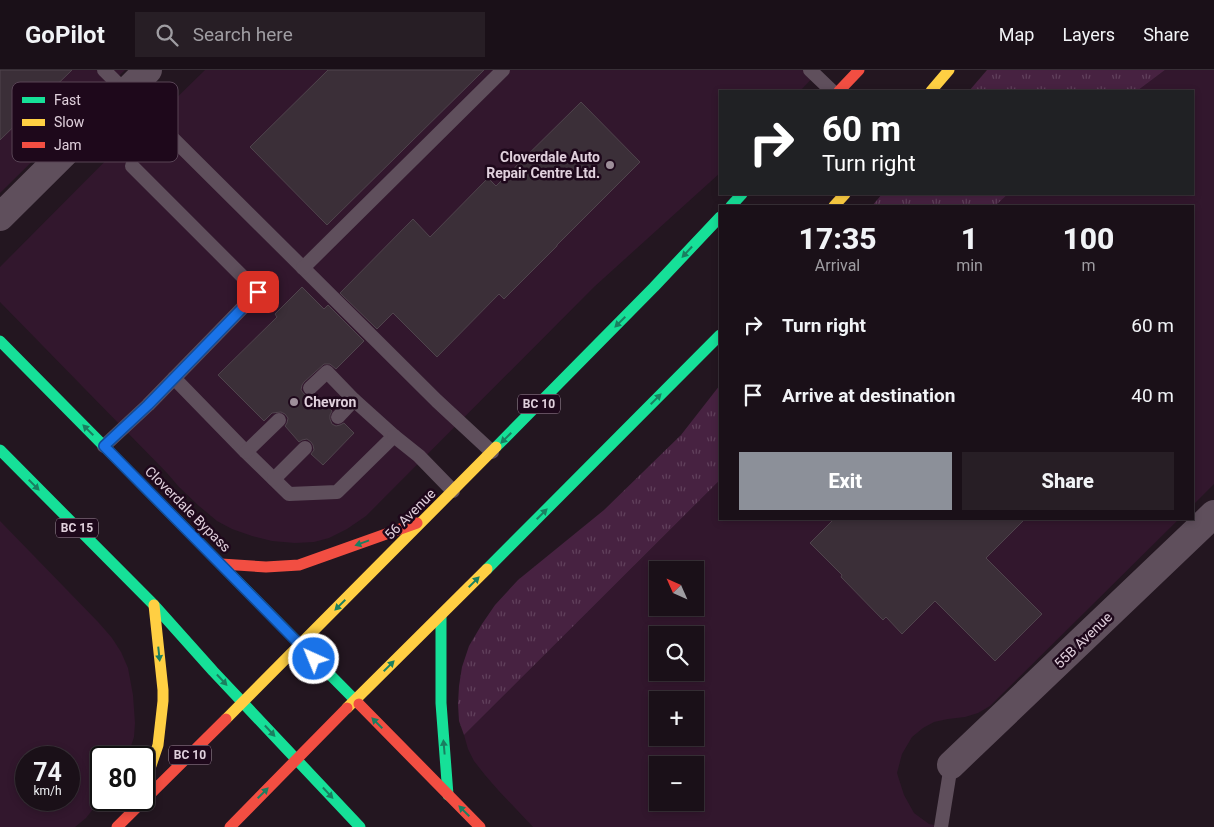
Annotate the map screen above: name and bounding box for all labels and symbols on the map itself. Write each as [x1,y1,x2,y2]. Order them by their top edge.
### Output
legend [12,82,178,162]
text: Fast [54,92,81,108]
text: Slow [54,114,85,130]
text: Jam [54,137,82,153]
place label: Cloverdale Auto Repair Centre Ltd. [486,149,600,181]
marker: Cloverdale Auto Repair Centre Ltd. [604,159,616,171]
one-way arrow [681,246,693,258]
pin [237,271,279,313]
one-way arrow [614,316,626,328]
one-way arrow [650,393,662,405]
place label: Chevron [304,394,356,410]
road number: BC 10 [518,394,560,414]
marker: Chevron [288,396,300,408]
one-way arrow [82,424,94,436]
one-way arrow [500,432,512,444]
street label: Cloverdale Bypass [142,463,234,555]
one-way arrow [28,478,40,490]
street label: 56 Avenue [381,485,439,543]
one-way arrow [536,508,548,520]
road number: BC 15 [56,518,98,538]
one-way arrow [354,539,369,547]
north arrow [649,561,704,616]
one-way arrow [468,576,480,588]
one-way arrow [335,599,347,611]
street label: 55B Avenue [1051,609,1115,671]
position arrow [287,632,339,684]
one-way arrow [155,646,163,662]
one-way arrow [383,660,395,672]
one-way arrow [216,674,228,686]
one-way arrow [372,717,384,729]
one-way arrow [264,725,276,737]
one-way arrow [440,738,448,754]
speed limit sign: 80 [90,746,155,811]
road number: BC 10 [169,746,211,764]
one-way arrow [322,786,334,798]
one-way arrow [257,787,269,799]
one-way arrow [458,805,470,817]

